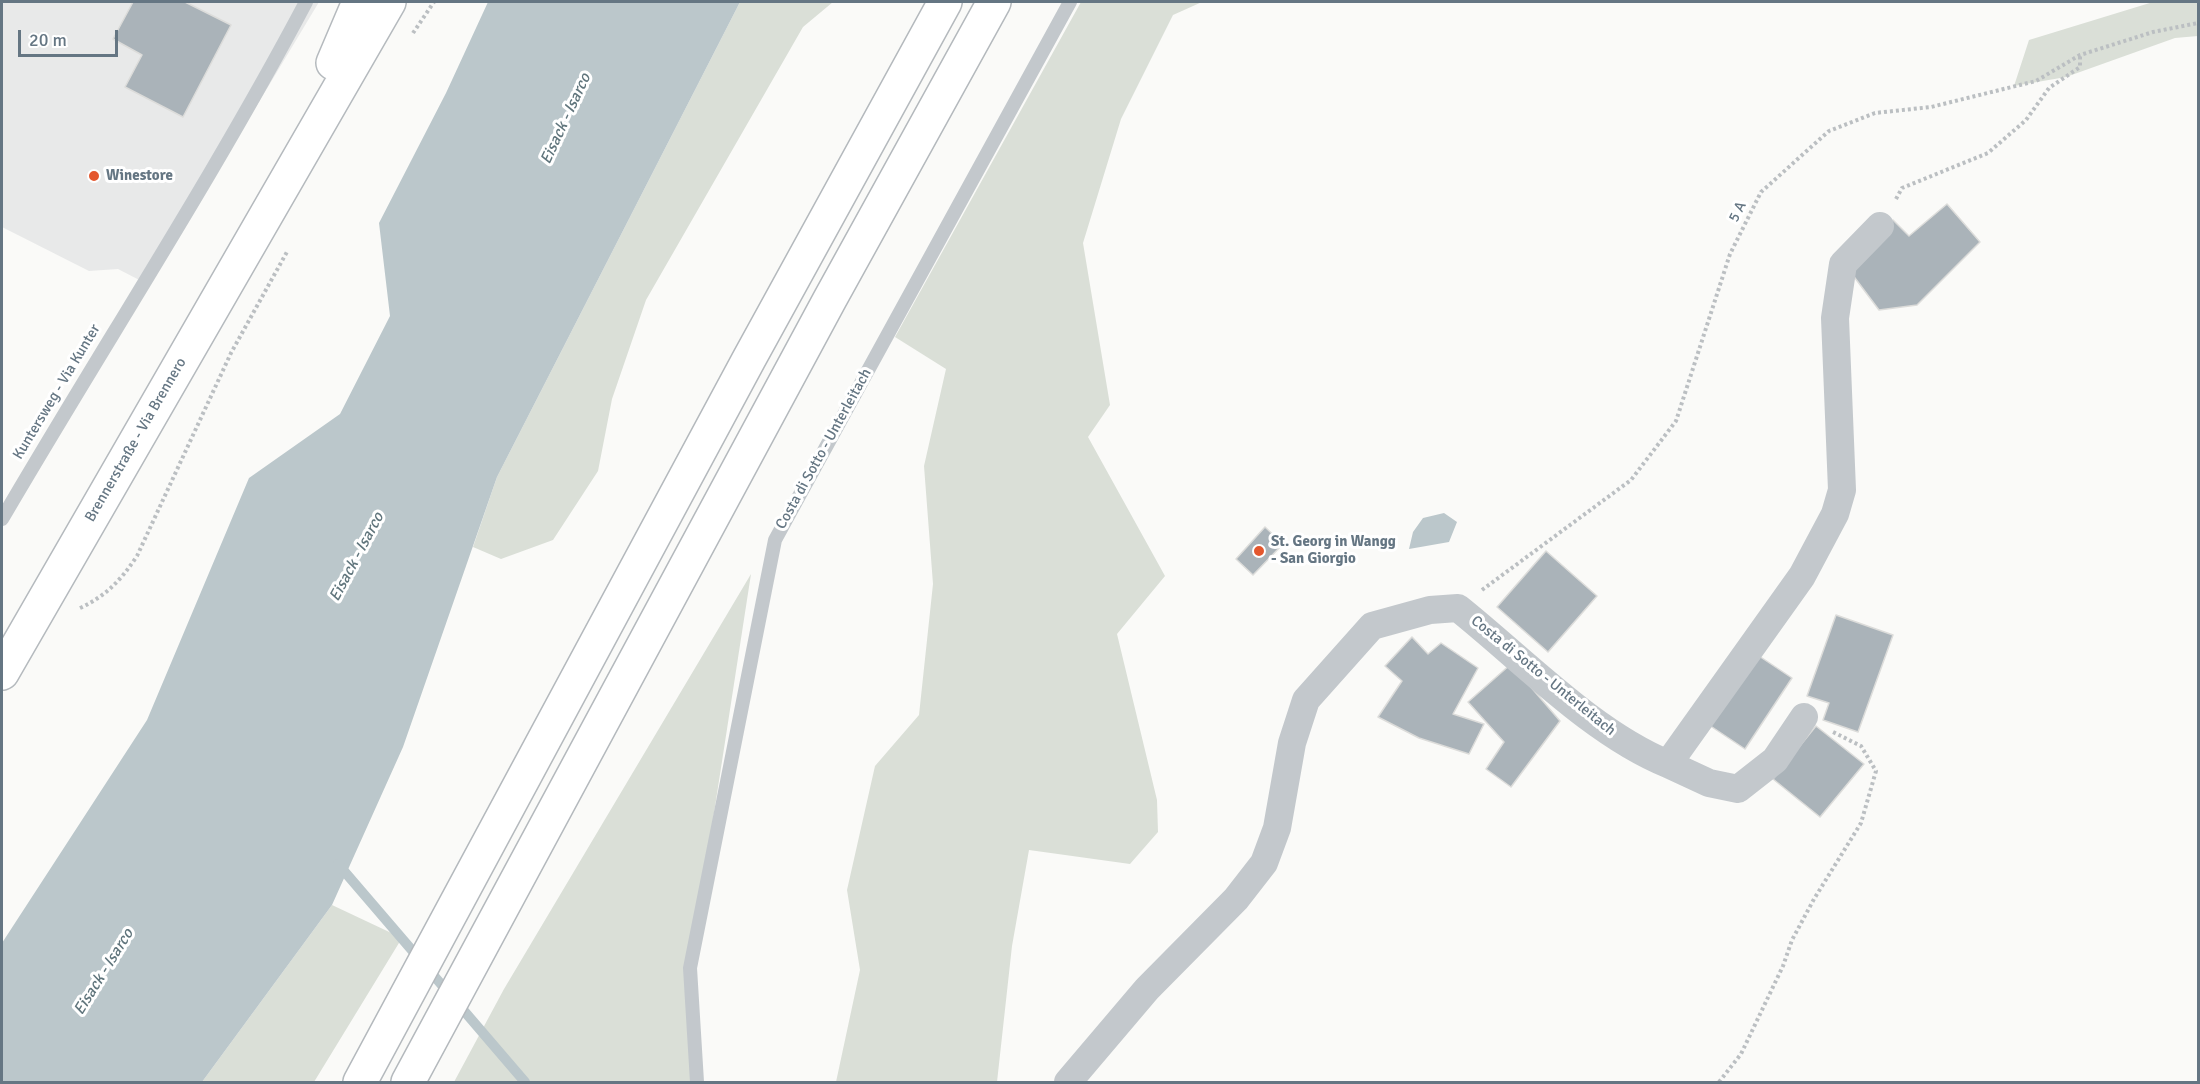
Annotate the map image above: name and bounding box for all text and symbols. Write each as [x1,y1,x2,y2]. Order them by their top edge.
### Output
scale bar [21,18,122,56]
text: 20 m [29,29,67,51]
water label: Eisack - Isarco [537,71,595,167]
place label: Winestore [106,167,173,185]
marker: Winestore [87,169,101,183]
street label: 5 A [1725,199,1751,225]
street label: Kuntersweg - Via Kunter [10,321,104,463]
street label: Brennerstraße - Via Brennero [82,355,190,525]
street label: Costa di Sotto - Unterleitach [772,366,876,532]
water label: Eisack - Isarco [326,509,388,605]
place label: St. Georg in Wangg - San Giorgio [1271,533,1396,568]
marker: St. Georg in Wangg - San Giorgio [1252,544,1266,558]
street label: Costa di Sotto - Unterleitach [1467,612,1619,740]
water label: Eisack - Isarco [70,925,138,1019]

